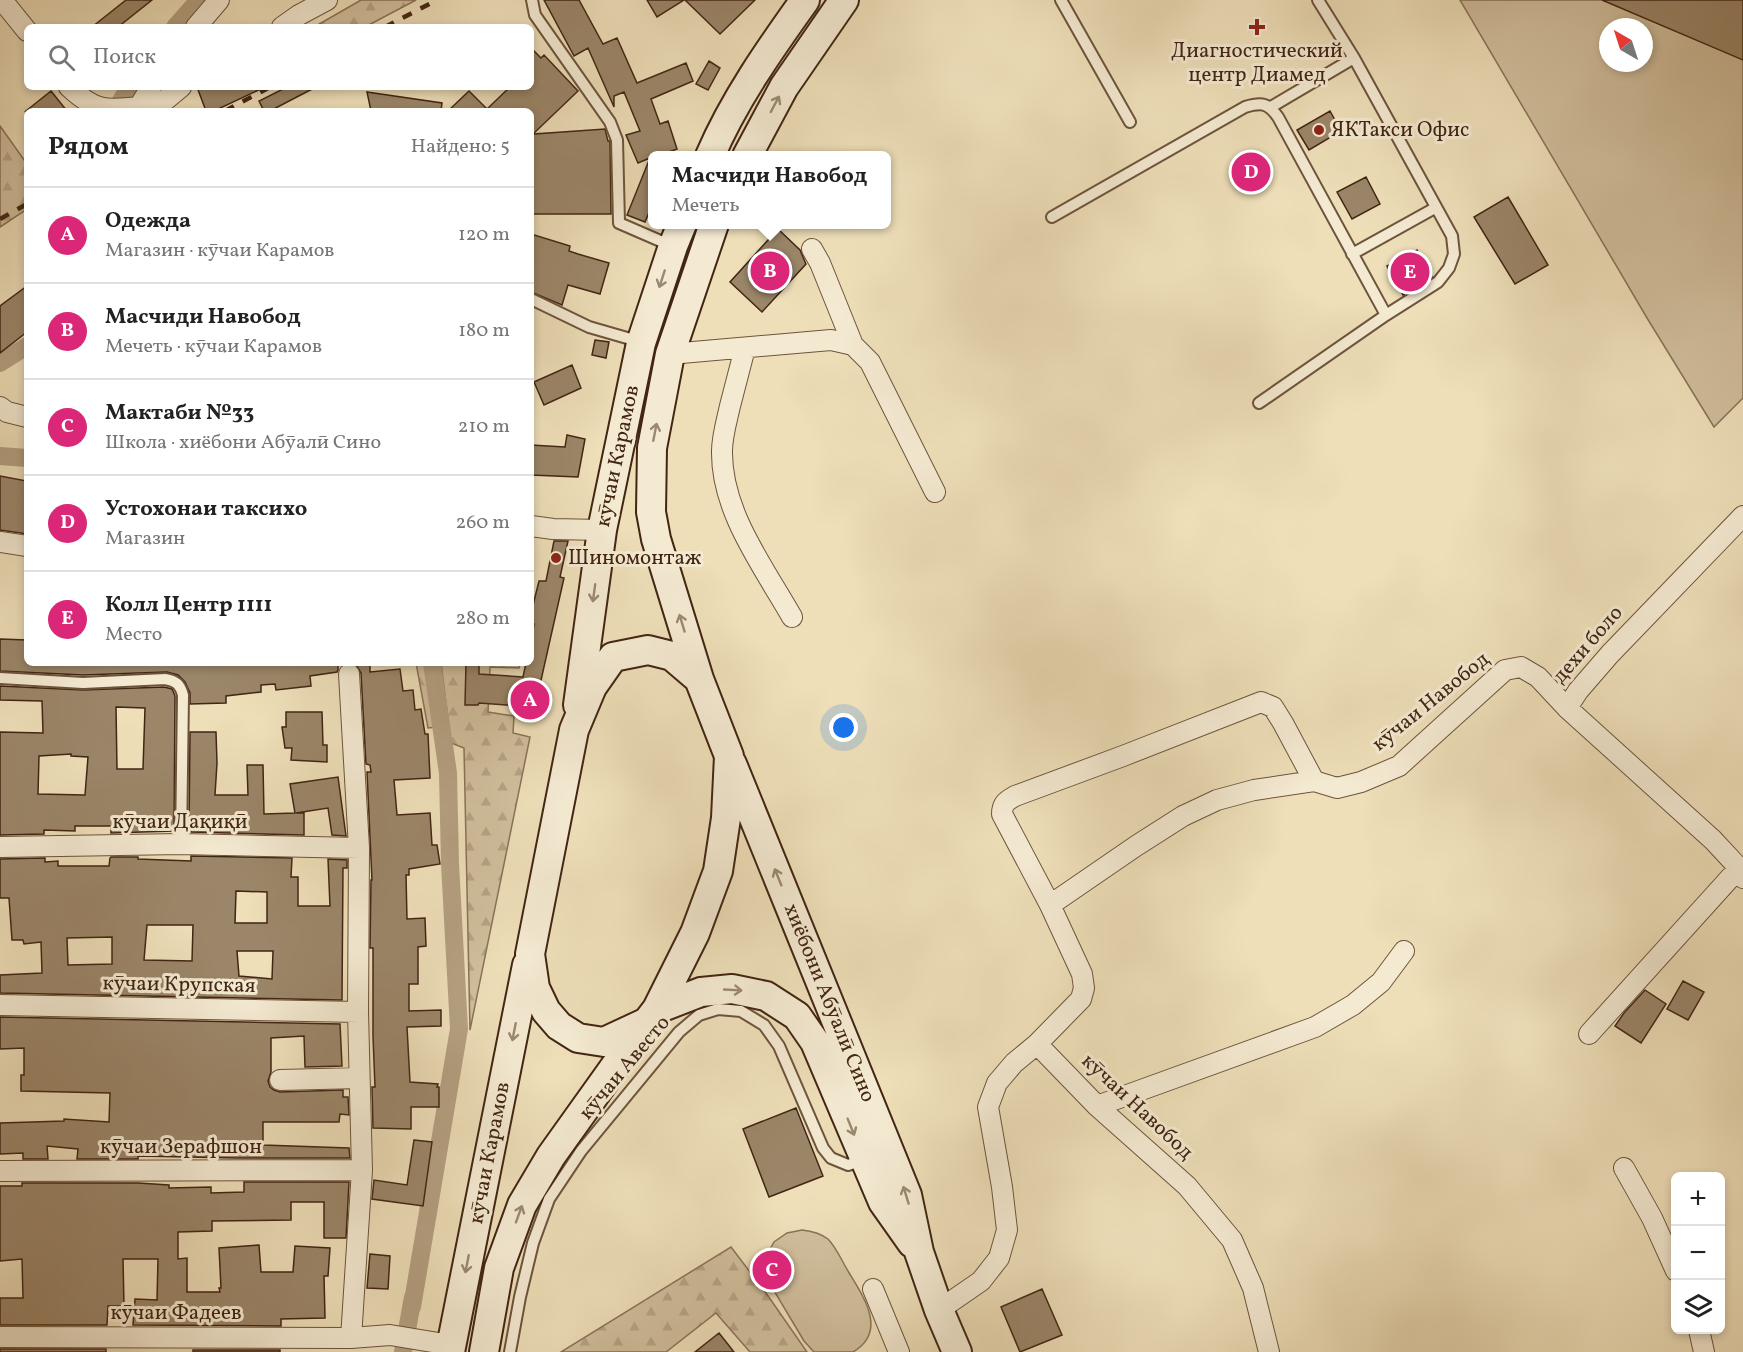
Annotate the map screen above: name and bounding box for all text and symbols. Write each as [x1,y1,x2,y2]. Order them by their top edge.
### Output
marker: Диагностический центр Диамед [1248,18,1266,36]
north arrow [1599,18,1653,72]
search box [24,24,534,90]
place label: Диагностический центр Диамед [1171,37,1343,90]
icon: search [45,41,78,74]
text: Поиск [93,42,156,73]
one-way arrow [769,96,781,113]
place label: ЯКТакси Офис [1331,116,1469,145]
marker: ЯКТакси Офис [1312,123,1326,137]
text: Рядом [48,129,128,165]
text: Найдено: 5 [411,133,510,161]
pin: D [1232,150,1270,195]
popup [648,151,891,229]
text: Масчиди Навобод [672,161,867,192]
text: Мечеть [672,192,740,220]
text: Одежда [105,206,191,237]
text: A [60,221,75,249]
text: 120 m [458,221,510,249]
text: Магазин · кӯчаи Карамов [105,237,335,265]
pin: B [750,248,790,294]
pin: E [1390,250,1430,294]
one-way arrow [656,270,667,289]
text: Масчиди Навобод [105,302,301,333]
text: B [61,317,74,345]
text: 180 m [458,317,510,345]
text: Мечеть · кӯчаи Карамов [105,333,322,361]
street label: кӯчаи Карамов [589,382,647,530]
text: Мактаби №33 [105,398,254,429]
text: C [61,413,74,441]
text: 210 m [458,413,510,441]
one-way arrow [650,423,661,443]
text: Школа · хиёбони Абӯалӣ Сино [105,429,381,457]
text: Устохонаи таксихо [105,494,307,525]
text: D [60,509,75,537]
text: 260 m [455,509,510,537]
text: Магазин [105,525,185,553]
place label: Шиномонтаж [568,544,702,573]
marker: Шиномонтаж [549,551,563,565]
one-way arrow [588,582,599,602]
text: Колл Центр 1111 [105,590,272,621]
street label: дехи боло [1546,600,1630,690]
text: E [61,605,74,633]
text: 280 m [455,605,510,633]
one-way arrow [676,614,687,633]
text: Место [105,621,162,649]
street label: кӯчаи Навобод [1366,645,1496,758]
pin: A [510,678,550,722]
your location [829,713,858,742]
street label: кӯчаи Дақиқӣ [112,808,248,837]
one-way arrow [772,869,783,887]
street label: хиёбони Абӯалӣ Сино [776,899,882,1107]
street label: кӯчаи Крупская [102,969,256,1001]
one-way arrow [722,985,742,996]
street label: кӯчаи Авесто [573,1010,677,1126]
one-way arrow [508,1022,519,1041]
street label: кӯчаи Навобод [1075,1047,1199,1167]
street label: кӯчаи Карамов [462,1079,518,1227]
one-way arrow [846,1117,857,1136]
street label: кӯчаи Зерафшон [100,1133,262,1162]
map controls [1671,1172,1725,1334]
button: + [1671,1172,1725,1226]
one-way arrow [900,1186,911,1205]
one-way arrow [514,1205,525,1224]
button: − [1671,1226,1725,1280]
pin: C [752,1248,792,1292]
one-way arrow [461,1254,472,1273]
button: layers [1671,1280,1725,1334]
street label: кӯчаи Фадеев [110,1299,242,1328]

